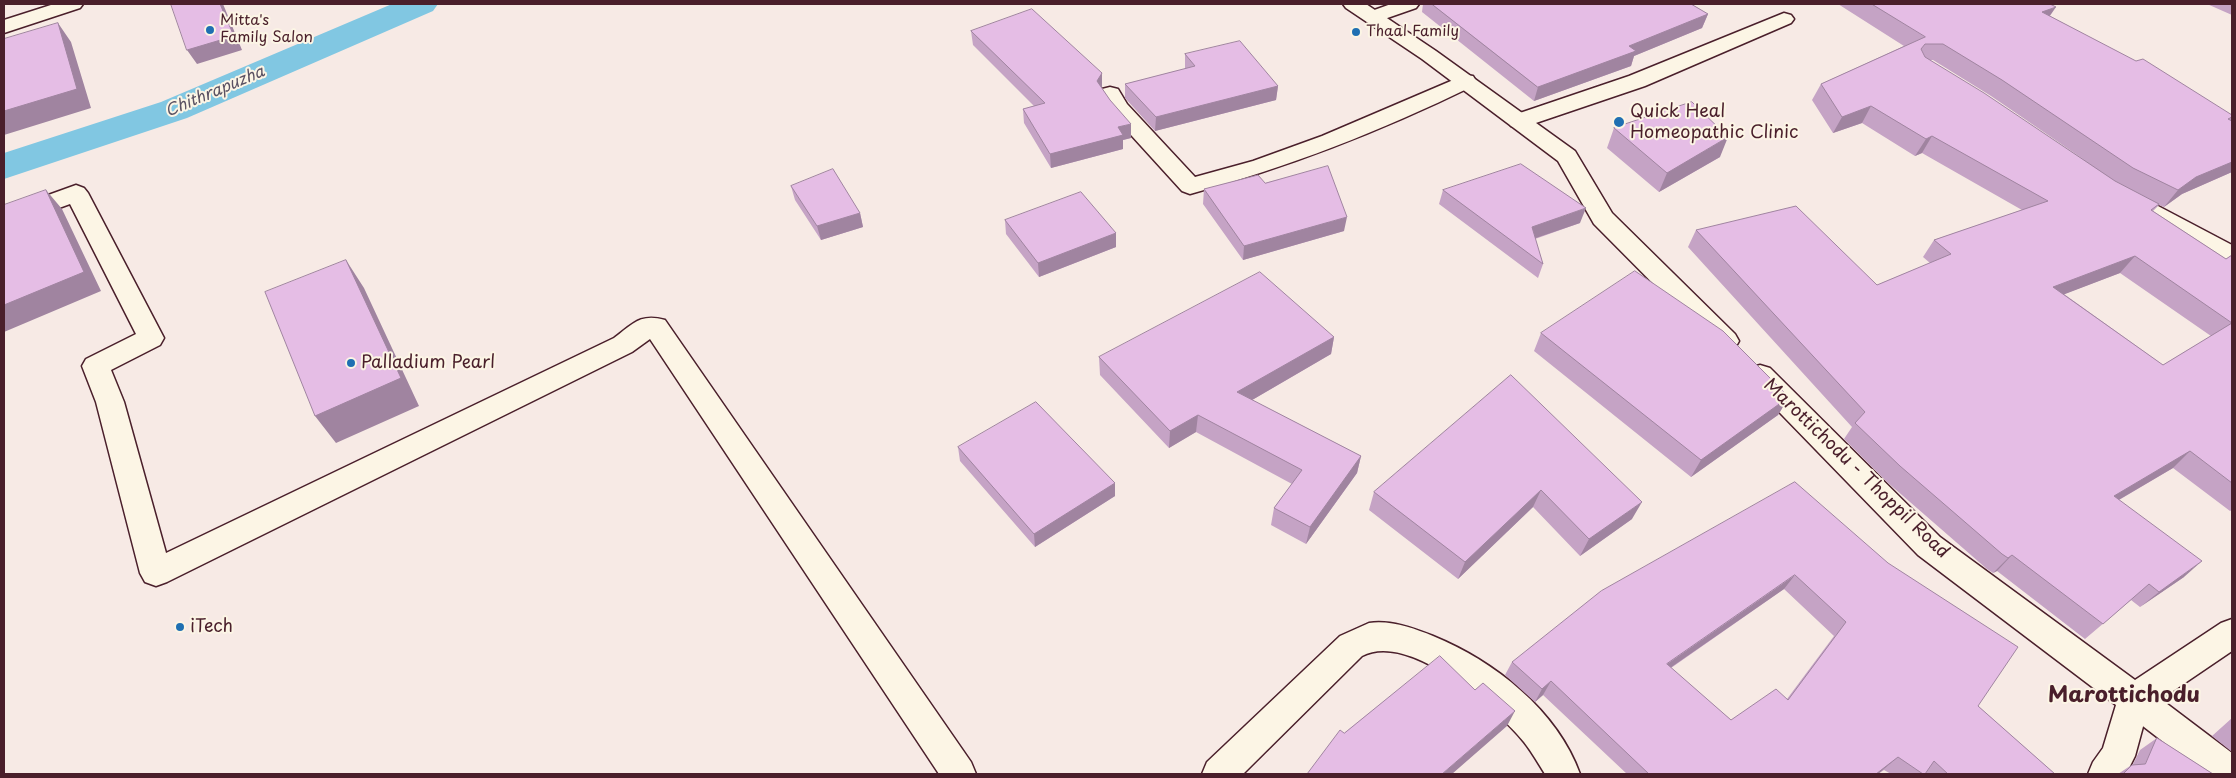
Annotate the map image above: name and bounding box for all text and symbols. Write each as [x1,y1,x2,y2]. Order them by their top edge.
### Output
place label: Mitta's Family Salon [220,12,313,47]
place label: Thaal Family [1366,23,1459,41]
marker: Mitta's Family Salon [204,24,216,36]
marker: Thaal Family [1350,26,1362,38]
water label: Chithrapuzha [163,63,267,121]
place label: Quick Heal Homeopathic Clinic [1630,101,1798,144]
marker: Quick Heal Homeopathic Clinic [1612,115,1626,129]
place label: Palladium Pearl [361,352,495,374]
marker: Palladium Pearl [345,357,357,369]
street label: Marottichodu - Thoppil Road [1759,375,1953,563]
place label: iTech [190,616,233,638]
marker: iTech [174,621,186,633]
district label: Marottichodu [2048,683,2200,709]

